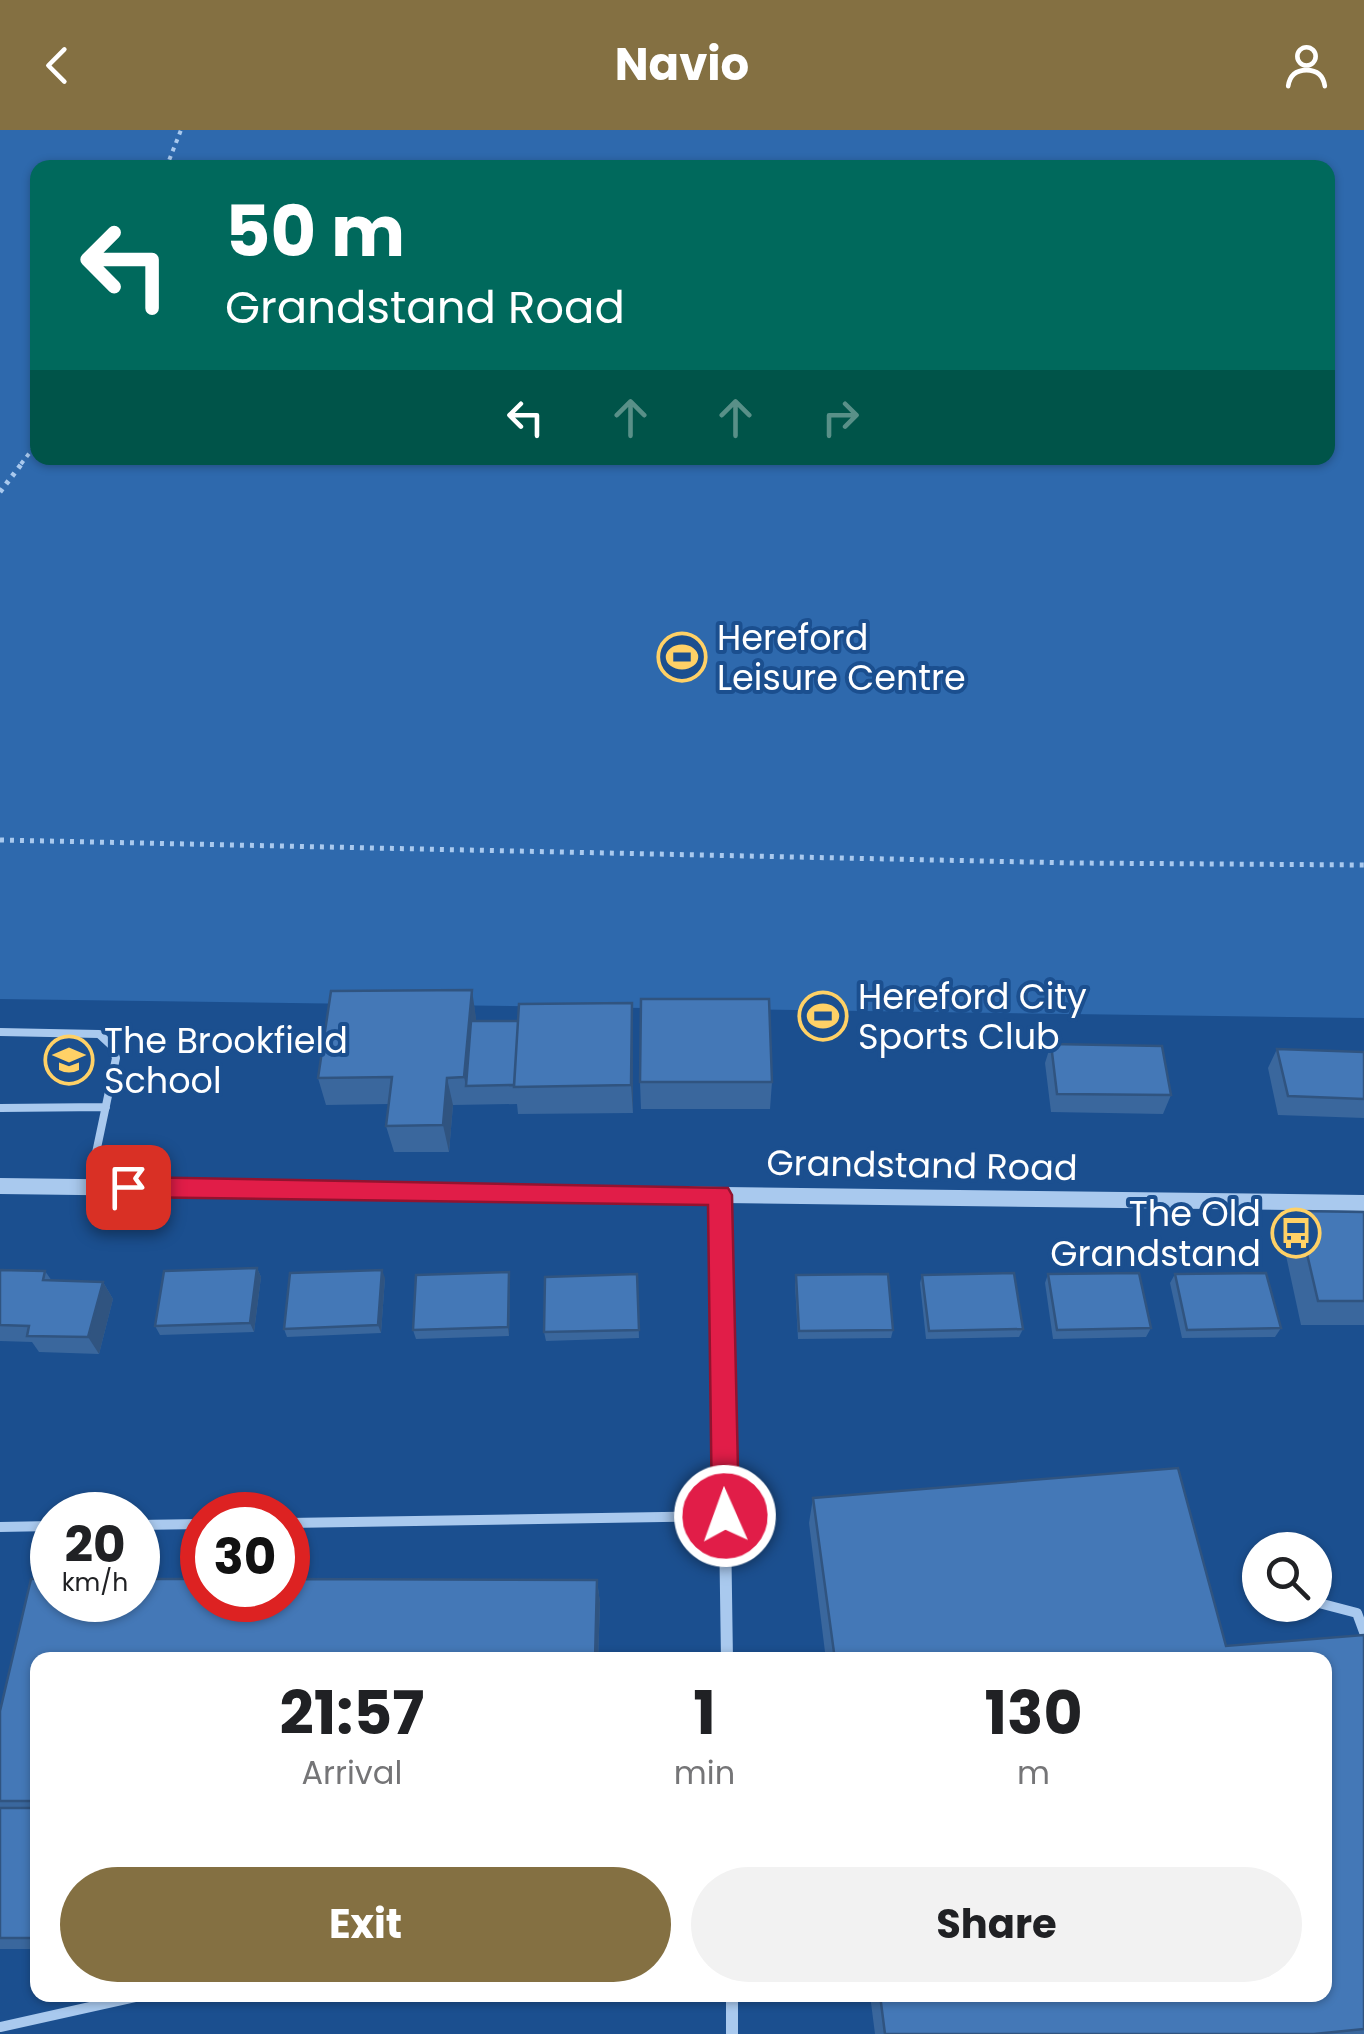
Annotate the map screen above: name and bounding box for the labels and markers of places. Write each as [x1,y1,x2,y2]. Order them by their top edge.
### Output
place label: Hereford Leisure Centre [717,613,966,702]
sports icon: Hereford Leisure Centre [656,631,708,683]
place label: Hereford City Sports Club [858,972,1087,1061]
sports icon: Hereford City Sports Club [797,990,849,1042]
place label: The Brookfield School [104,1016,348,1105]
school or university icon: The Brookfield School [43,1034,95,1086]
pin [86,1145,171,1230]
place label: The Old Grandstand [1050,1189,1261,1278]
bus stop icon: The Old Grandstand [1270,1207,1322,1259]

